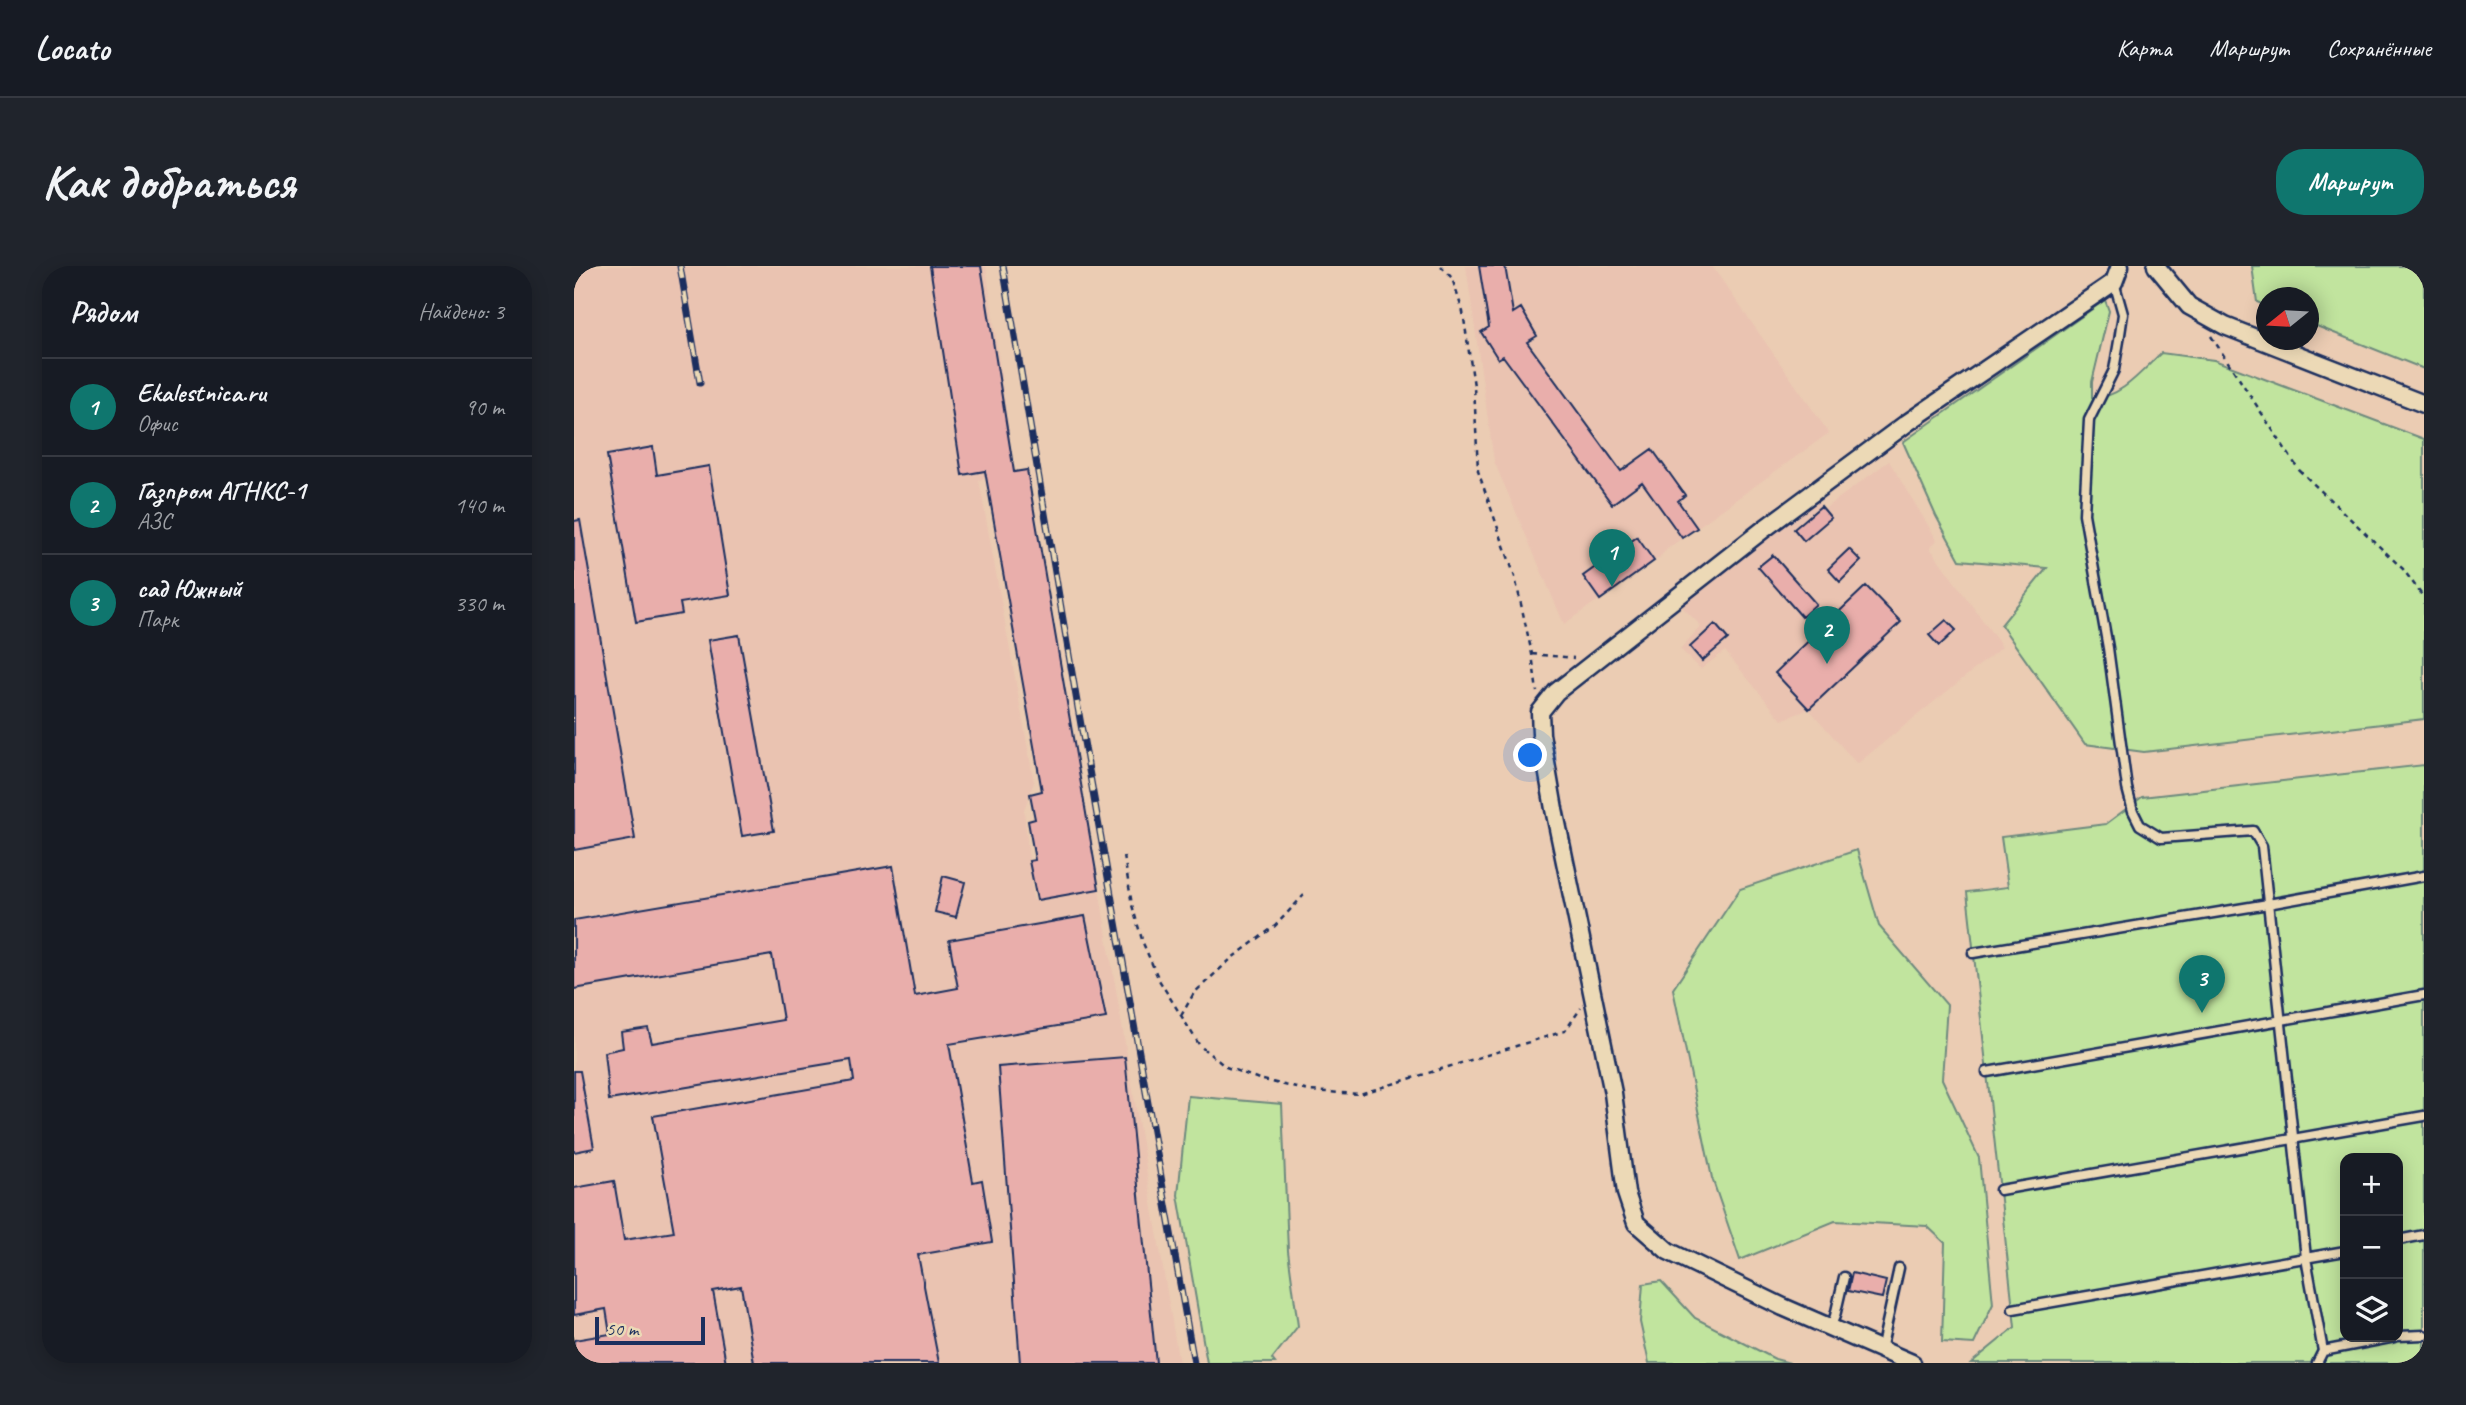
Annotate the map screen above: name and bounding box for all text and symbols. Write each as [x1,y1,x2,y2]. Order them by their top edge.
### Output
text: Locato [35,27,109,69]
text: Карта [2117,33,2172,63]
text: Маршрут [2210,33,2289,63]
text: Сохранённые [2327,33,2431,63]
button: Маршрут [2276,149,2424,215]
text: Как добраться [42,151,295,213]
north arrow [2256,287,2319,350]
text: Рядом [70,293,137,331]
text: Найдено: 3 [418,297,504,326]
text: Ekalestnica.ru [137,376,266,409]
text: 1 [88,393,98,422]
text: 90 m [465,393,504,422]
text: Офис [137,409,177,438]
text: Газпром АГНКС-1 [137,474,306,507]
text: 2 [88,491,98,520]
text: 140 m [455,491,504,520]
text: АЗС [137,507,172,536]
pin: 1 [1589,529,1635,587]
text: сад Южный [137,572,242,605]
text: 3 [88,589,98,618]
text: 330 m [455,589,504,618]
text: Парк [137,605,178,634]
pin: 2 [1804,606,1850,664]
your location [1513,738,1547,772]
pin: 3 [2179,955,2225,1013]
map controls [2340,1153,2403,1342]
button: + [2340,1153,2403,1216]
button: − [2340,1216,2403,1279]
button: layers [2340,1279,2403,1342]
scale bar [595,1314,705,1346]
text: 50 m [606,1317,638,1341]

